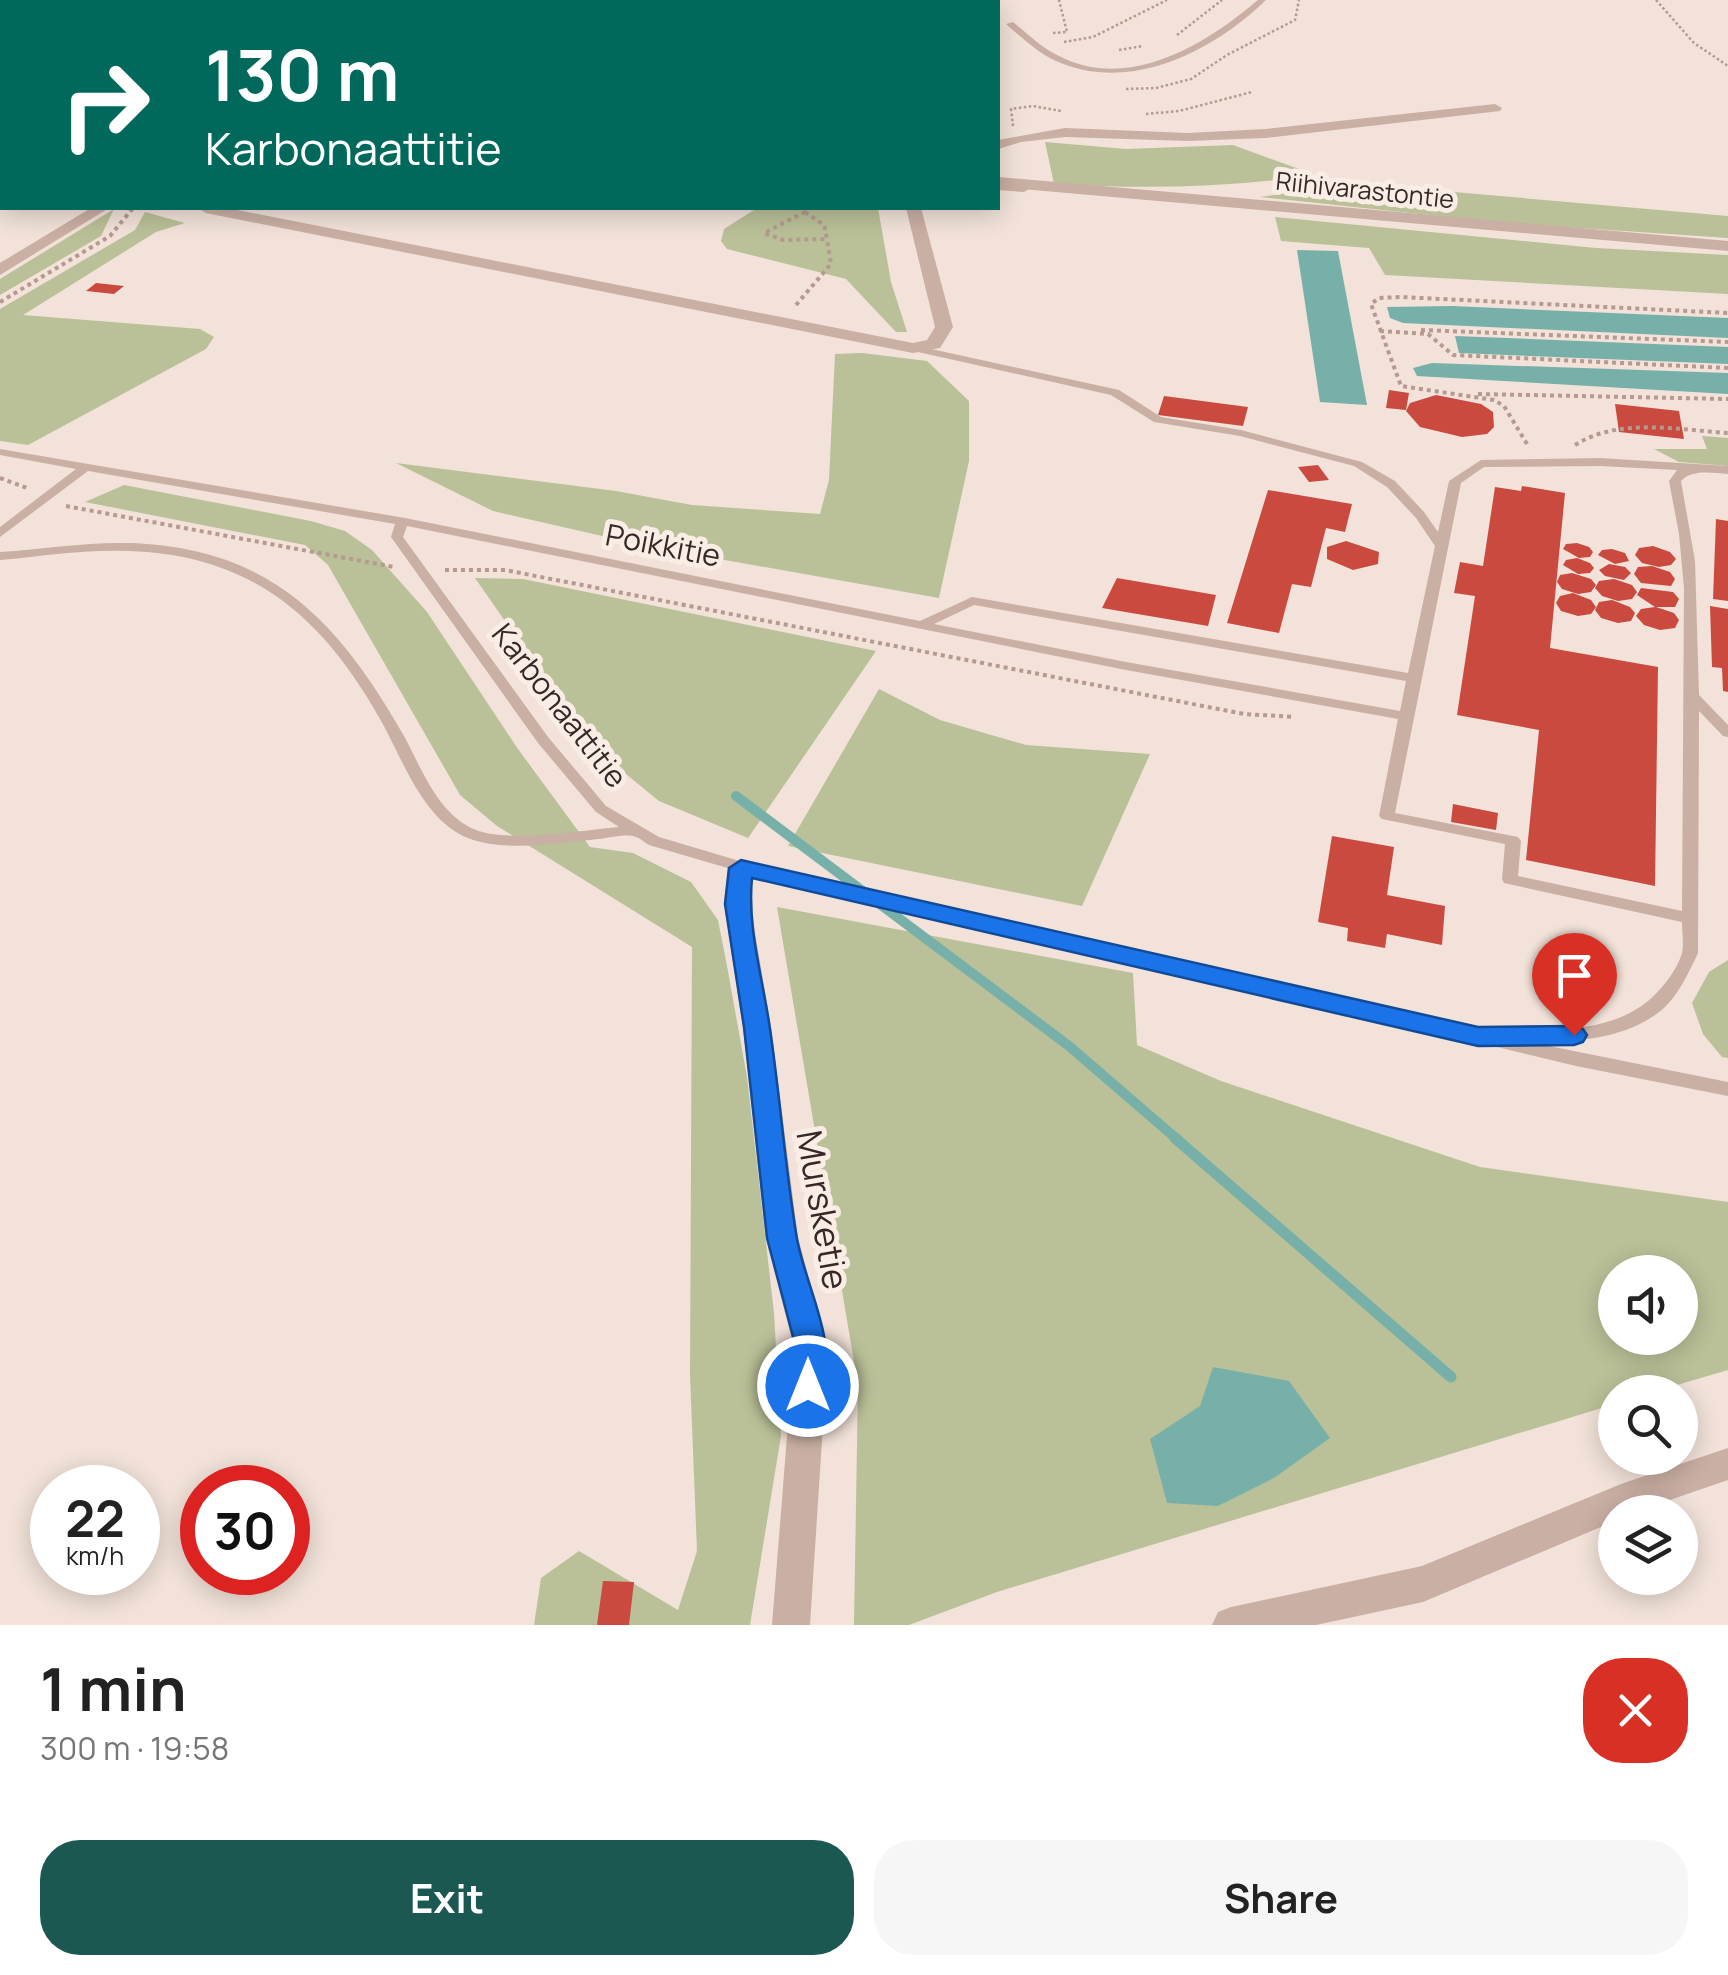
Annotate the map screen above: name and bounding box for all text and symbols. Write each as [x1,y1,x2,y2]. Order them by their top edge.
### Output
text: 130 m [205,26,399,122]
icon: right [40,40,170,170]
text: Karbonaattitie [205,117,502,179]
street label: Riihivarastontie [1274,163,1456,216]
street label: Poikkitie [602,513,724,576]
street label: Karbonaattitie [483,615,637,796]
pin [1532,933,1617,1036]
icon: arrive [1547,948,1602,1003]
street label: Mursketie [785,1127,861,1293]
map controls [1598,1255,1698,1595]
button: sound [1598,1255,1698,1355]
position arrow [756,1334,860,1438]
button: search [1598,1375,1698,1475]
speed limit sign: 30 [180,1465,310,1595]
text: 22 [65,1484,125,1552]
button: layers [1598,1495,1698,1595]
text: km/h [66,1538,124,1573]
text: 1 min [40,1647,187,1729]
button: close [1583,1658,1688,1763]
text: 300 m · 19:58 [40,1726,229,1770]
button: Exit [40,1840,854,1955]
button: Share [874,1840,1688,1955]

